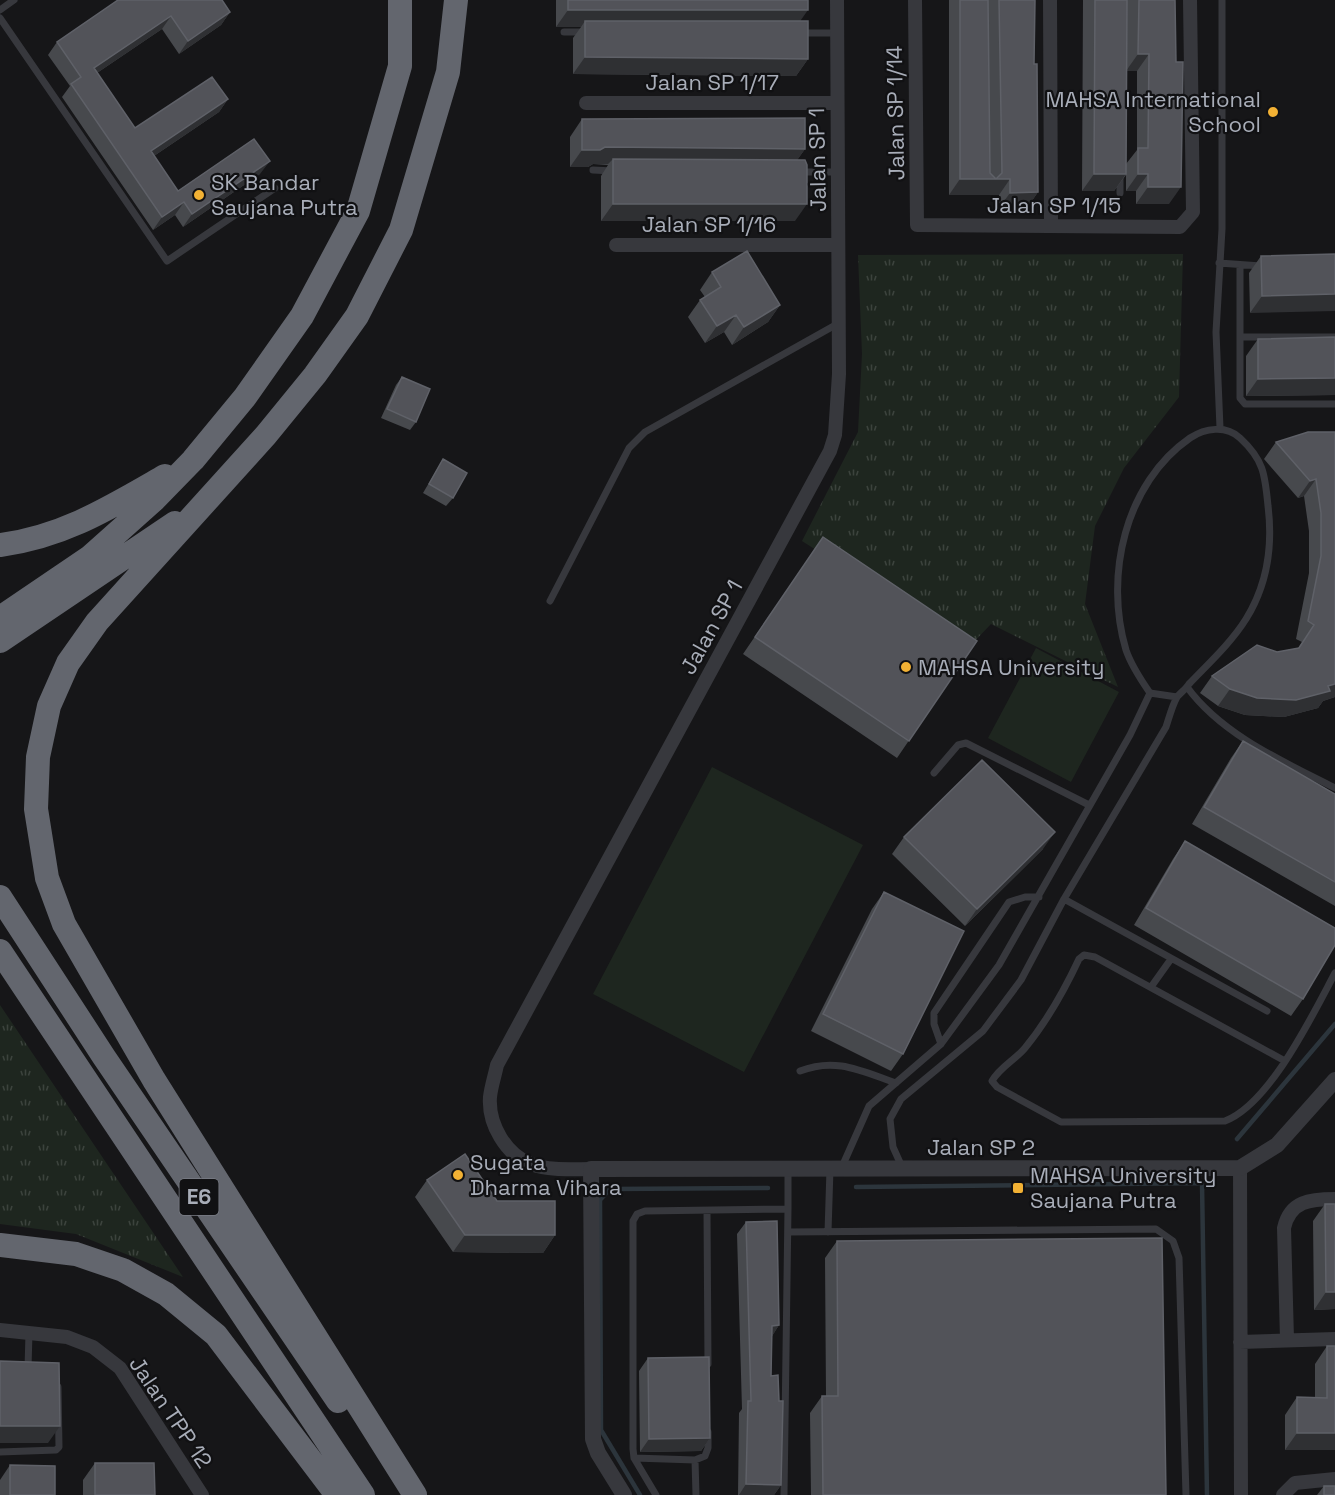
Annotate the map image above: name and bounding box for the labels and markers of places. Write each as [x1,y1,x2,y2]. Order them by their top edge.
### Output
place label: MAHSA International School [1045,85,1261,138]
marker: MAHSA International School [1266,105,1280,119]
place label: SK Bandar Saujana Putra [211,168,358,221]
marker: SK Bandar Saujana Putra [192,188,206,202]
place label: MAHSA University [918,653,1105,681]
marker: MAHSA University [899,660,913,674]
place label: Sugata Dharma Vihara [470,1148,622,1201]
place label: MAHSA University Saujana Putra [1030,1161,1217,1214]
marker: Sugata Dharma Vihara [451,1168,465,1182]
marker: MAHSA University Saujana Putra [1011,1181,1025,1195]

